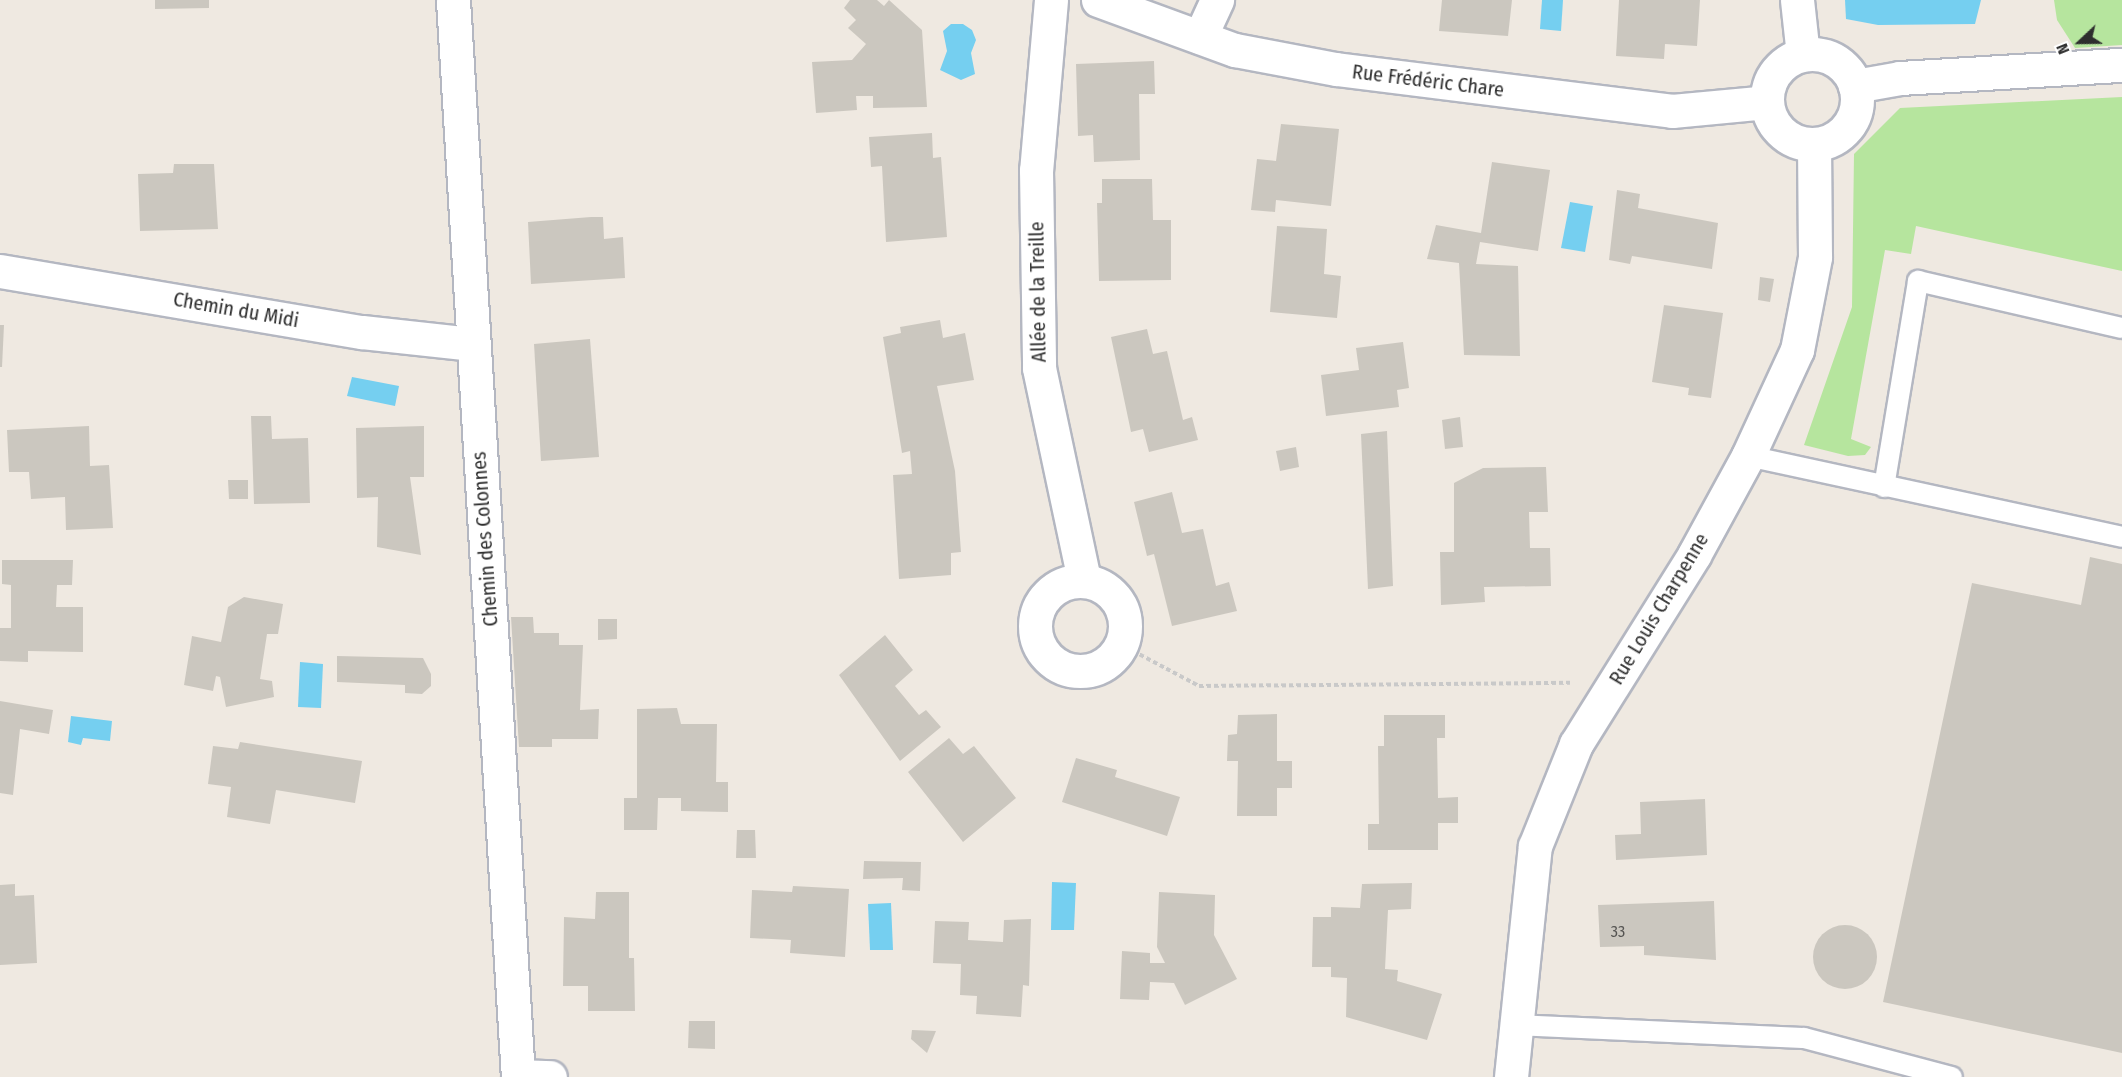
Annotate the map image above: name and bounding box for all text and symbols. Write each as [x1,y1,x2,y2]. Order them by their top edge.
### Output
north arrow [2050,12,2110,72]
text: N [2052,41,2073,57]
street label: Rue Frédéric Chare [1351,60,1505,102]
street label: Allée de la Treille [1025,221,1051,363]
street label: Chemin du Midi [171,287,301,333]
street label: Chemin des Colonnes [467,451,503,627]
street label: Rue Louis Charpenne [1604,529,1714,689]
house number: 33 [1611,922,1625,942]

